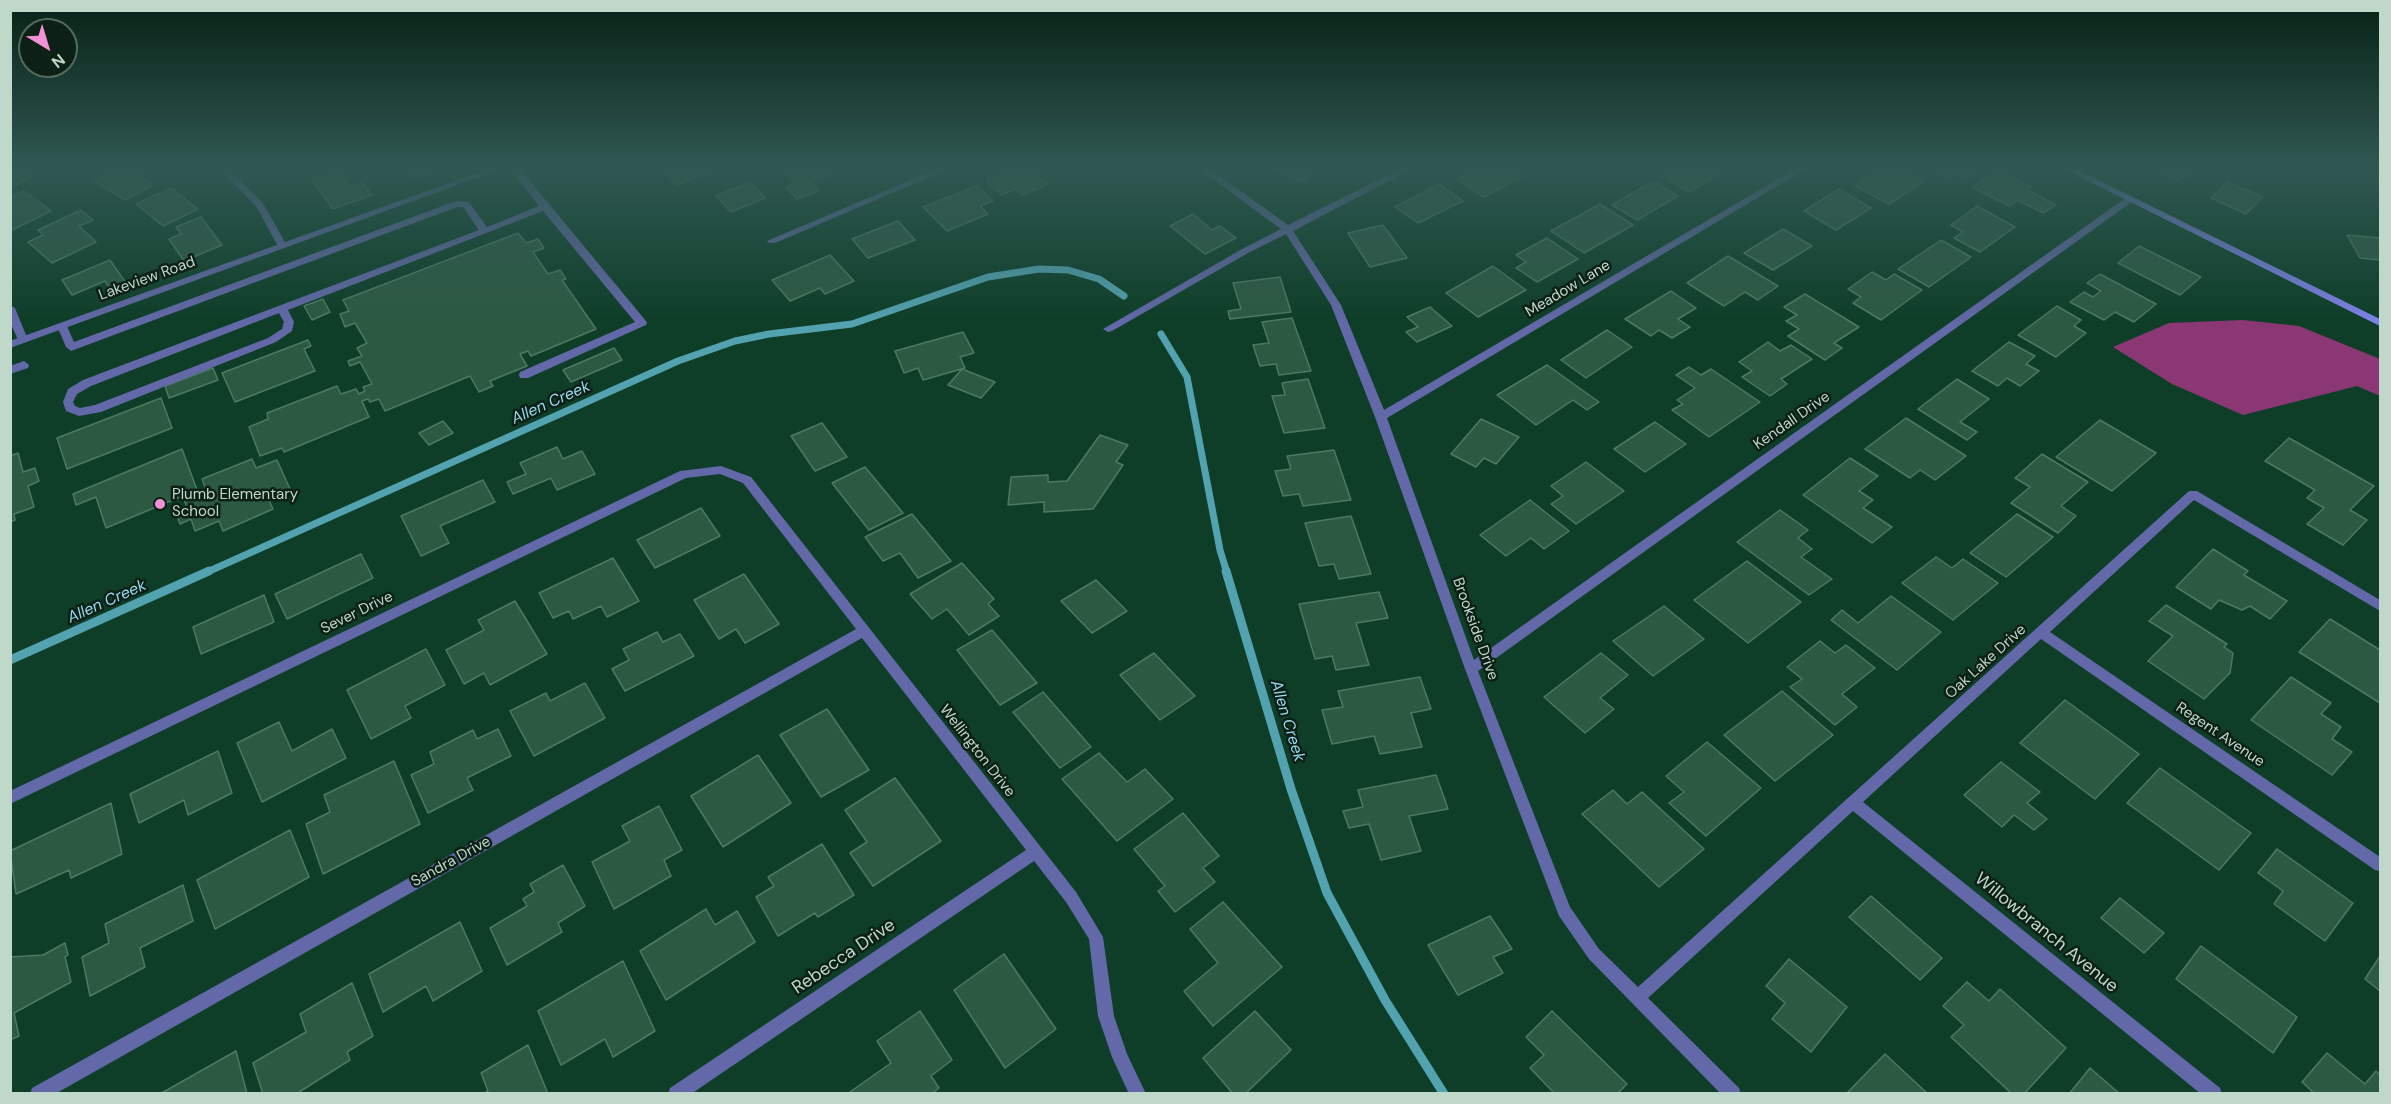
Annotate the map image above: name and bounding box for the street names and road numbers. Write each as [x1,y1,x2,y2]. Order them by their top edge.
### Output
street label: Lakeview Road [96,253,198,305]
street label: Meadow Lane [1522,257,1614,321]
street label: Kendall Drive [1750,388,1834,454]
street label: Brookside Drive [1448,575,1502,683]
street label: Sever Drive [318,588,396,638]
street label: Oak Lake Drive [1942,621,2030,703]
street label: Regent Avenue [2172,699,2268,771]
street label: Wellington Drive [935,701,1019,801]
street label: Sandra Drive [408,833,494,891]
street label: Willowbranch Avenue [1970,868,2122,998]
street label: Rebecca Drive [788,915,900,999]

